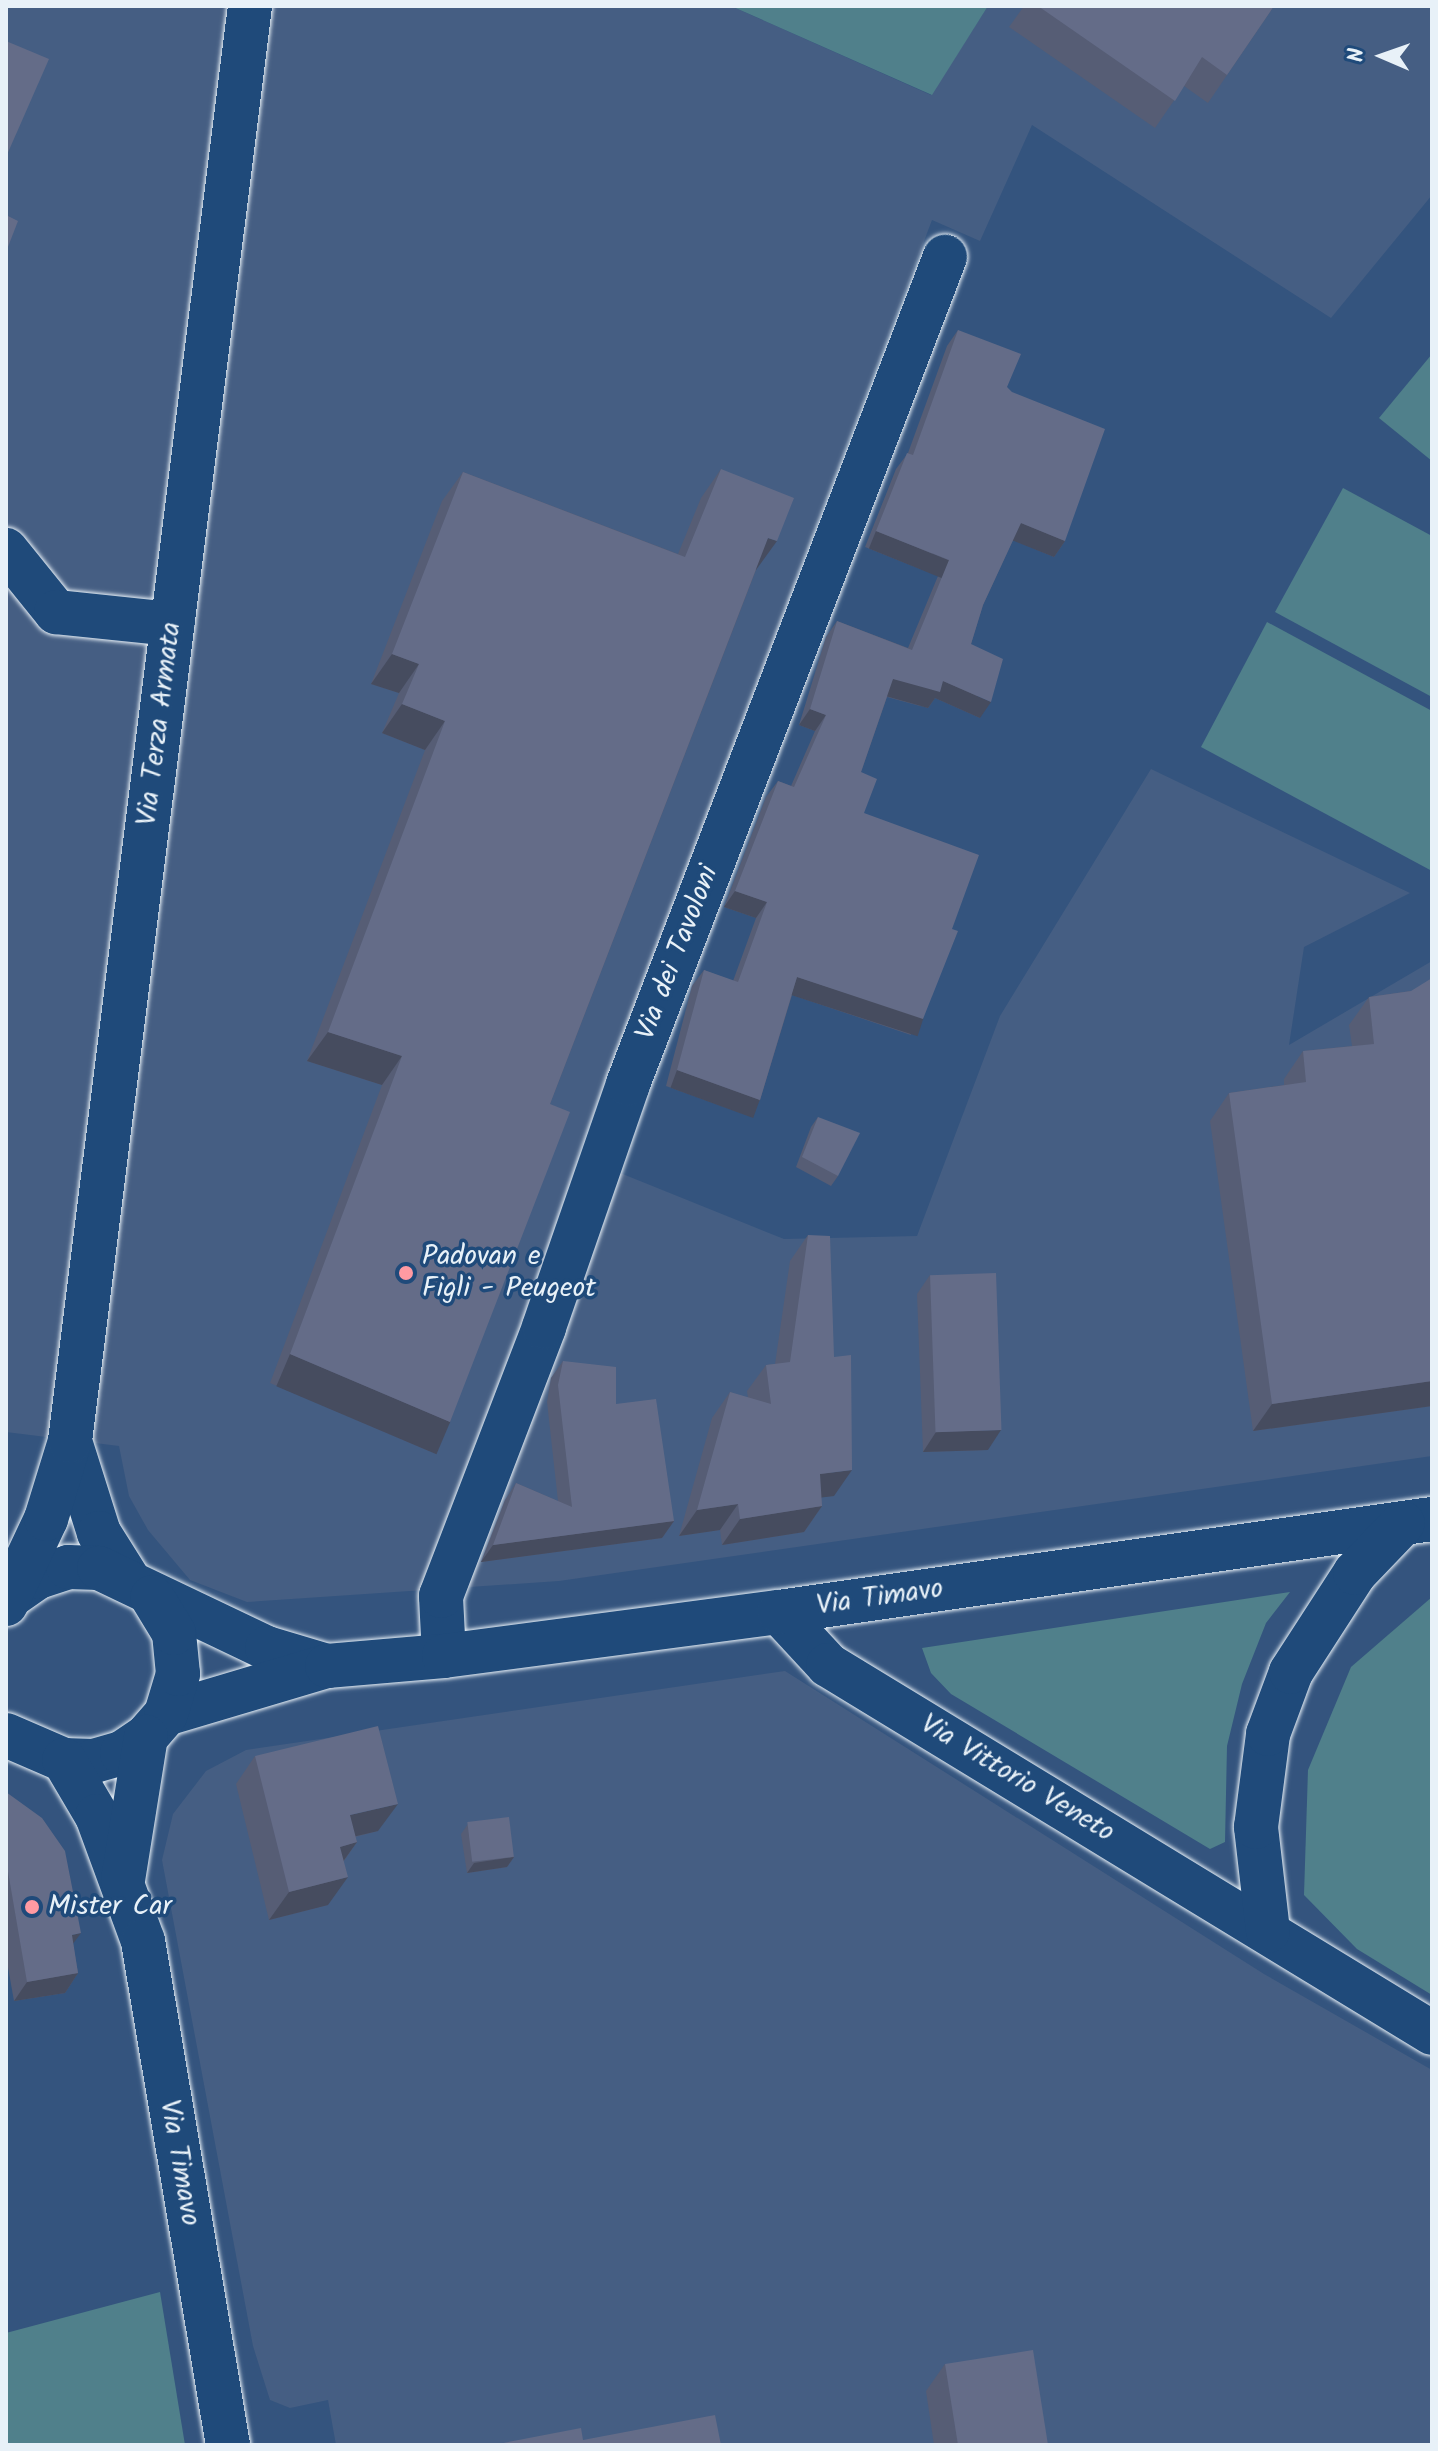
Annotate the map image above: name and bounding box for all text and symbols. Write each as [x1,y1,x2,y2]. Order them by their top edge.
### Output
north arrow [1342,16,1422,96]
text: N [1340,48,1375,63]
street label: Via Terza Armata [131,620,189,828]
street label: Via dei Tavoloni [629,861,727,1045]
place label: Padovan e Figli - Peugeot [422,1240,596,1306]
marker: Padovan e Figli - Peugeot [397,1264,415,1282]
street label: Via Timavo [815,1572,945,1624]
street label: Via Vittorio Veneto [914,1708,1120,1850]
place label: Mister Car [48,1890,172,1924]
marker: Mister Car [23,1898,41,1916]
street label: Via Timavo [151,2097,207,2229]

